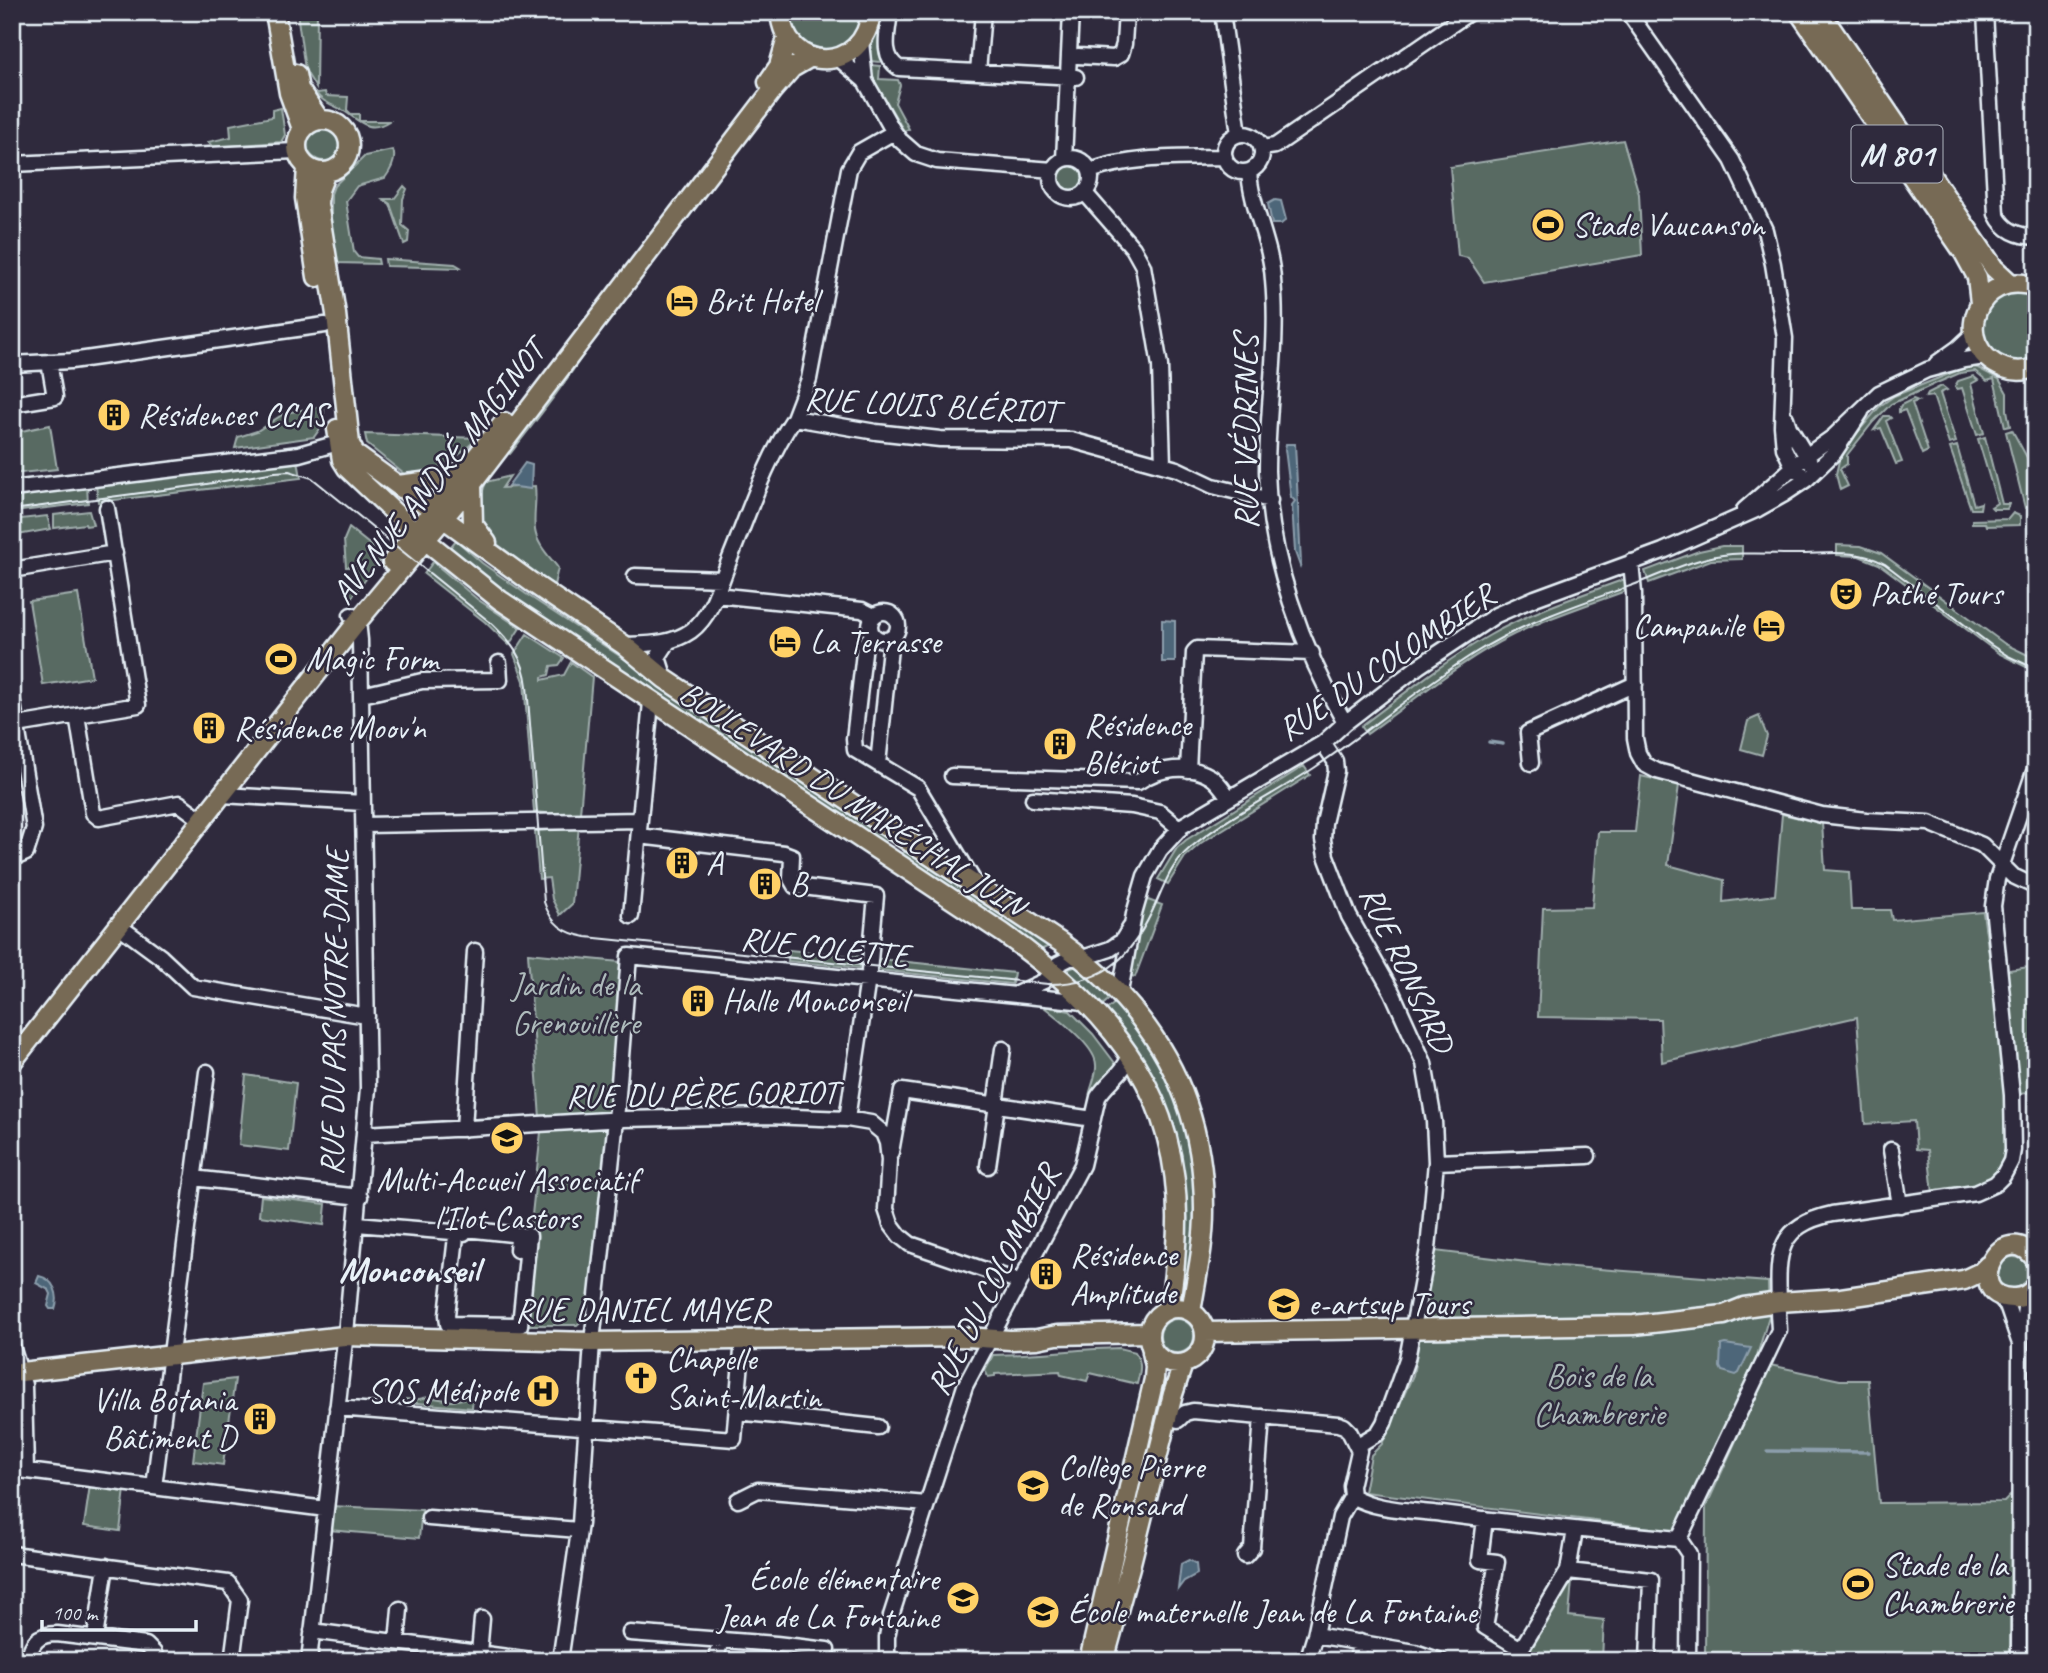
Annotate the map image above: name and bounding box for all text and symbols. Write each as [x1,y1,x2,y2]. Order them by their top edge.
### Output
road number: M 801 [1852,126,1942,182]
place label: Stade Vaucanson [1572,204,1767,246]
sports icon: Stade Vaucanson [1529,206,1567,244]
place label: Brit Hotel [706,280,823,322]
hotel icon: Brit Hotel [663,282,701,320]
street label: AVENUE ANDRÉ MAGINOT [322,326,559,613]
street label: RUE VÉDRINES [1225,329,1267,529]
street label: RUE LOUIS BLÉRIOT [804,377,1066,433]
place label: Résidences CCAS [138,394,332,436]
building icon: Résidences CCAS [95,396,133,434]
street label: RUE DU COLOMBIER [1270,572,1506,750]
place label: Pathé Tours [1870,573,2005,615]
theatre icon: Pathé Tours [1827,575,1865,613]
place label: Campanile [1632,605,1746,647]
hotel icon: Campanile [1750,607,1788,645]
place label: La Terrasse [810,621,943,663]
hotel icon: La Terrasse [766,623,804,661]
place label: Magic Form [306,638,441,680]
sports icon: Magic Form [262,640,300,678]
street label: BOULEVARD DU MARÉCHAL JUIN [672,673,1032,925]
place label: Résidence Blériot [1084,704,1193,784]
place label: Résidence Moov'n [234,707,427,749]
building icon: Résidence Moov'n [190,709,228,747]
building icon: Résidence Blériot [1041,725,1079,763]
place label: A [706,843,723,883]
street label: RUE DU PAS NOTRE-DAME [310,844,358,1176]
building icon: A [663,844,701,882]
place label: B [790,864,807,904]
building icon: B [746,865,784,903]
street label: RUE RONSARD [1350,879,1465,1061]
street label: RUE COLETTE [739,917,915,977]
park label: Jardin de la Grenouillère [509,964,643,1044]
place label: Halle Monconseil [722,980,912,1022]
building icon: Halle Monconseil [679,982,717,1020]
street label: RUE DU PÈRE GORIOT [566,1071,845,1117]
school or university icon: Multi-Accueil Associatif l'Ilot Castors [488,1119,526,1157]
street label: RUE DU COLOMBIER [917,1154,1071,1402]
place label: Multi-Accueil Associatif l'Ilot Castors [376,1159,644,1239]
place label: Résidence Amplitude [1070,1234,1179,1314]
district label: Monconseil [339,1246,486,1293]
building icon: Résidence Amplitude [1027,1255,1065,1293]
place label: e-artsup Tours [1308,1283,1473,1325]
school or university icon: e-artsup Tours [1265,1285,1303,1323]
street label: RUE DANIEL MAYER [515,1289,773,1331]
place label: Chapelle Saint-Martin [666,1338,823,1418]
park label: Bois de la Chambrerie [1533,1355,1667,1435]
church icon: Chapelle Saint-Martin [622,1359,660,1397]
place label: SOS Médipole [368,1370,520,1412]
hospital icon: SOS Médipole [524,1372,562,1410]
place label: Villa Botania Bâtiment D [93,1379,239,1459]
building icon: Villa Botania Bâtiment D [241,1400,279,1438]
place label: Collège Pierre de Ronsard [1058,1446,1206,1526]
school or university icon: Collège Pierre de Ronsard [1014,1467,1052,1505]
place label: Stade de la Chambrerie [1882,1544,2016,1624]
place label: École élémentaire Jean de La Fontaine [715,1558,941,1638]
sports icon: Stade de la Chambrerie [1839,1565,1877,1603]
school or university icon: École élémentaire Jean de La Fontaine [944,1579,982,1617]
scale bar [42,1589,196,1633]
place label: École maternelle Jean de La Fontaine [1068,1591,1479,1633]
school or university icon: École maternelle Jean de La Fontaine [1024,1593,1062,1631]
text: 100 m [52,1600,99,1626]

